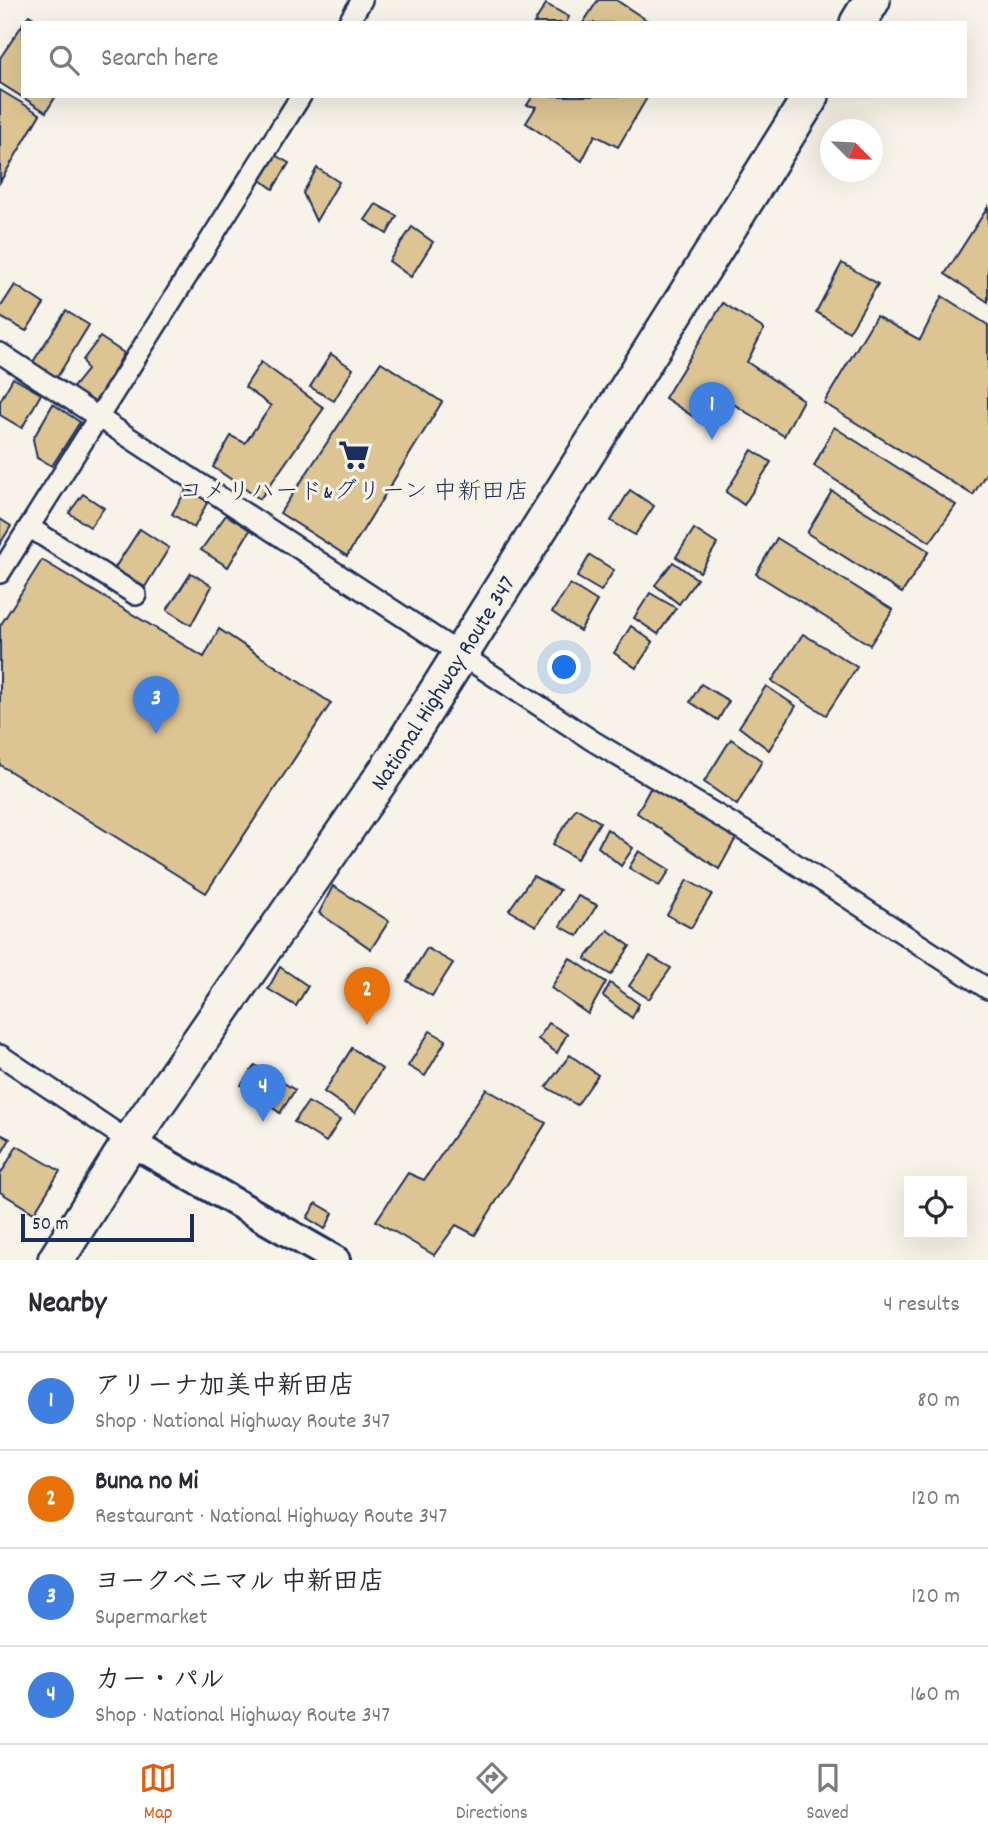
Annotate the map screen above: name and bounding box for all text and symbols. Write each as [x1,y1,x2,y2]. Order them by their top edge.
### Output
search box [21,21,967,98]
icon: search [45,41,83,79]
text: Search here [101,41,219,78]
north arrow [820,119,883,182]
pin: 1 [689,382,735,440]
supermarket icon: コメリハード&グリーン 中新田店 [337,438,371,472]
place label: コメリハード&グリーン 中新田店 [179,476,529,510]
street label: National Highway Route 347 [364,570,526,798]
your location [547,650,581,684]
pin: 3 [133,676,179,734]
pin: 2 [344,967,390,1025]
pin: 4 [240,1064,286,1122]
map controls [904,1176,967,1239]
button: locate [904,1176,967,1239]
scale bar [21,1211,194,1243]
text: 50 m [32,1212,69,1239]
text: Nearby [28,1284,106,1327]
text: 4 results [883,1289,960,1322]
text: アリーナ加美中新田店 [95,1369,355,1406]
text: 1 [48,1385,54,1418]
text: 80 m [917,1385,960,1418]
text: Shop · National Highway Route 347 [95,1406,390,1439]
text: Buna no Mi [95,1464,198,1501]
text: 2 [46,1483,56,1516]
text: 120 m [911,1483,960,1516]
text: Restaurant · National Highway Route 347 [95,1501,447,1534]
text: ヨークベニマル 中新田店 [95,1565,385,1602]
text: 3 [46,1581,56,1614]
text: 120 m [911,1581,960,1614]
text: Supermarket [95,1602,207,1635]
text: カー・パル [95,1663,225,1700]
text: 4 [46,1679,56,1712]
text: 160 m [910,1679,960,1712]
text: Shop · National Highway Route 347 [95,1700,390,1733]
tab: Map [139,1759,177,1828]
tab: Directions [456,1759,528,1828]
tab: Saved [806,1759,849,1828]

